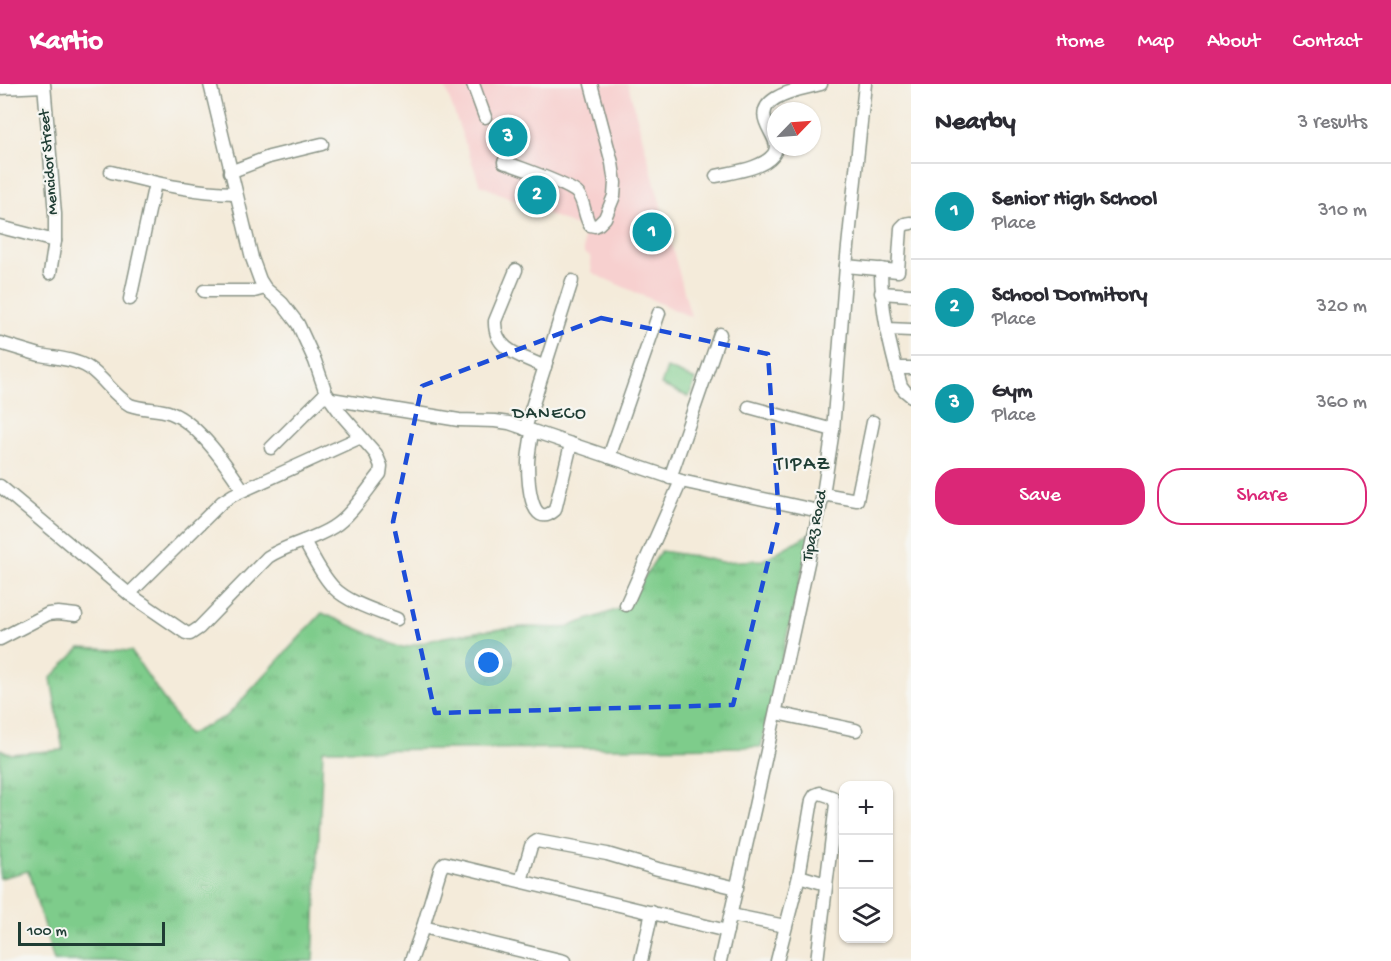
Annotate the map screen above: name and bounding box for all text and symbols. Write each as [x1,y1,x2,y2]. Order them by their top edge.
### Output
text: Kartio [30,26,103,59]
text: Home [1056,30,1104,55]
text: Map [1137,30,1174,55]
text: About [1207,30,1260,55]
text: Contact [1293,30,1361,55]
north arrow [767,102,821,156]
street label: Mencidor Street [36,107,64,215]
text: Nearby [935,108,1016,139]
text: 3 results [1298,112,1367,135]
pin: 3 [488,115,528,160]
pin: 2 [518,172,556,218]
text: Senior High School [992,187,1157,213]
text: 1 [950,200,959,223]
text: 310 m [1318,200,1367,223]
pin: 1 [632,210,672,254]
text: Place [992,213,1036,236]
text: School Dormitory [992,283,1147,309]
text: 2 [950,296,959,319]
text: 320 m [1317,296,1367,319]
text: Place [992,309,1036,332]
text: Gym [992,379,1032,405]
text: 3 [949,392,960,415]
text: 360 m [1316,392,1367,415]
district label: DANECO [512,404,587,425]
text: Place [992,405,1036,428]
district label: TIPAZ [774,454,831,477]
button: Save [935,468,1145,525]
button: Share [1157,468,1367,525]
street label: Tipaz Road [799,487,833,564]
your location [474,648,503,677]
map controls [839,781,893,943]
button: + [839,781,893,835]
button: − [839,835,893,889]
button: layers [839,889,893,943]
scale bar [18,919,165,946]
text: 100 m [27,923,67,942]

